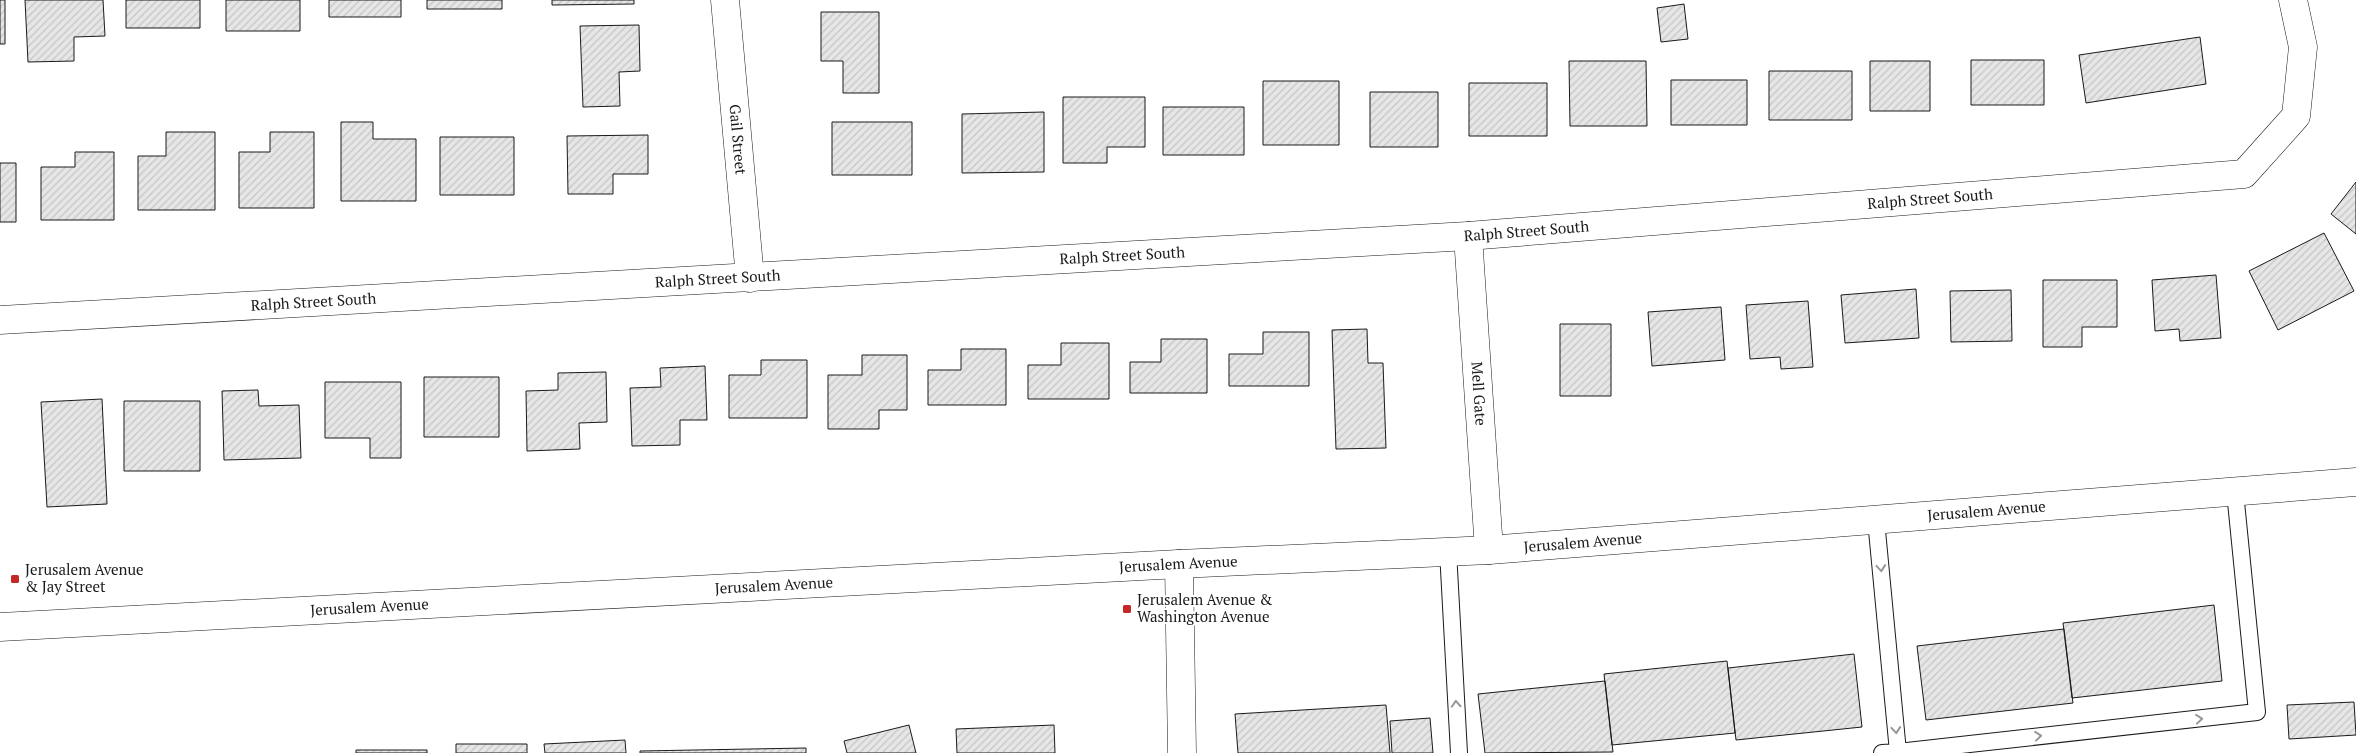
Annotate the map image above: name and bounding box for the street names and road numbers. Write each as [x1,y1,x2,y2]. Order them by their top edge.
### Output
street label: Gail Street [725,103,752,176]
street label: Ralph Street South [1867,183,1994,213]
street label: Ralph Street South [1463,215,1590,245]
street label: Ralph Street South [1059,241,1186,268]
street label: Ralph Street South [654,264,781,292]
street label: Ralph Street South [250,287,377,315]
street label: Mell Gate [1467,361,1492,426]
street label: Jerusalem Avenue [1926,495,2046,525]
street label: Jerusalem Avenue [1523,527,1643,556]
street label: Jerusalem Avenue [1118,550,1238,576]
street label: Jerusalem Avenue [714,571,834,598]
street label: Jerusalem Avenue [310,593,429,619]

